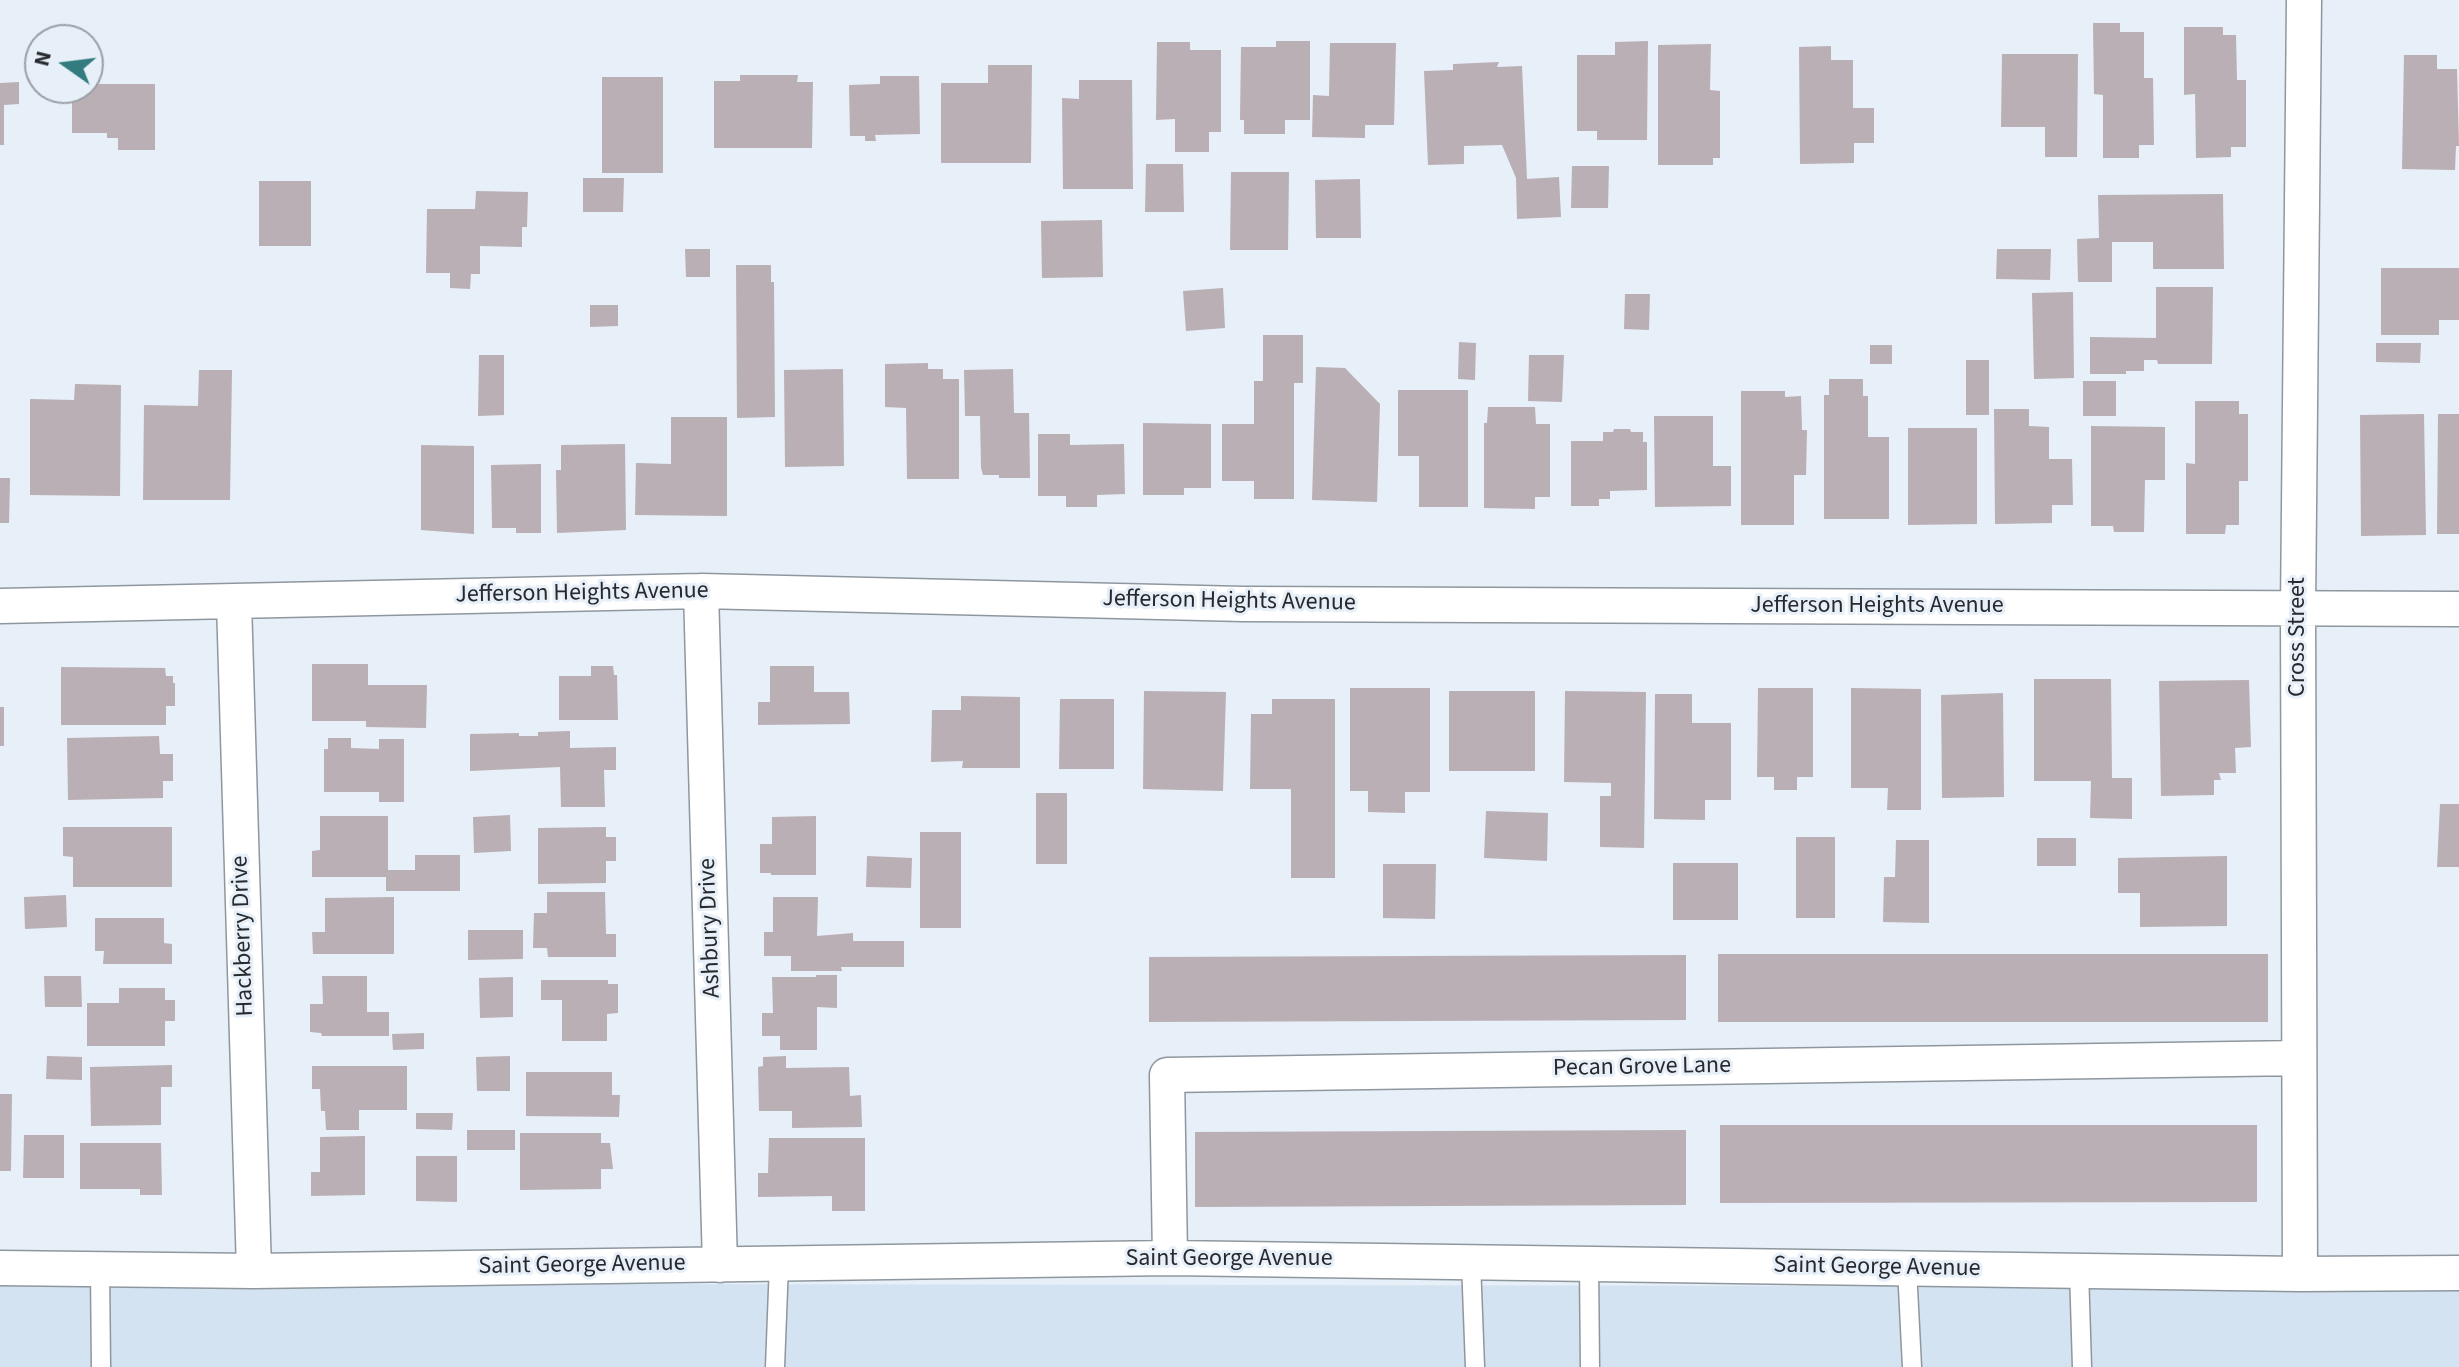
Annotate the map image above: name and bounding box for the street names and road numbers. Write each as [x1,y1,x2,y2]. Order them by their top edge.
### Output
street label: Jefferson Heights Avenue [455,577,709,611]
street label: Cross Street [2285,577,2313,697]
street label: Jefferson Heights Avenue [1102,585,1356,619]
street label: Jefferson Heights Avenue [1750,593,2004,621]
street label: Hackberry Drive [227,855,261,1017]
street label: Ashbury Drive [694,858,728,998]
street label: Pecan Grove Lane [1553,1052,1731,1084]
street label: Saint George Avenue [1125,1246,1333,1274]
street label: Saint George Avenue [478,1250,686,1282]
street label: Saint George Avenue [1773,1252,1981,1284]

